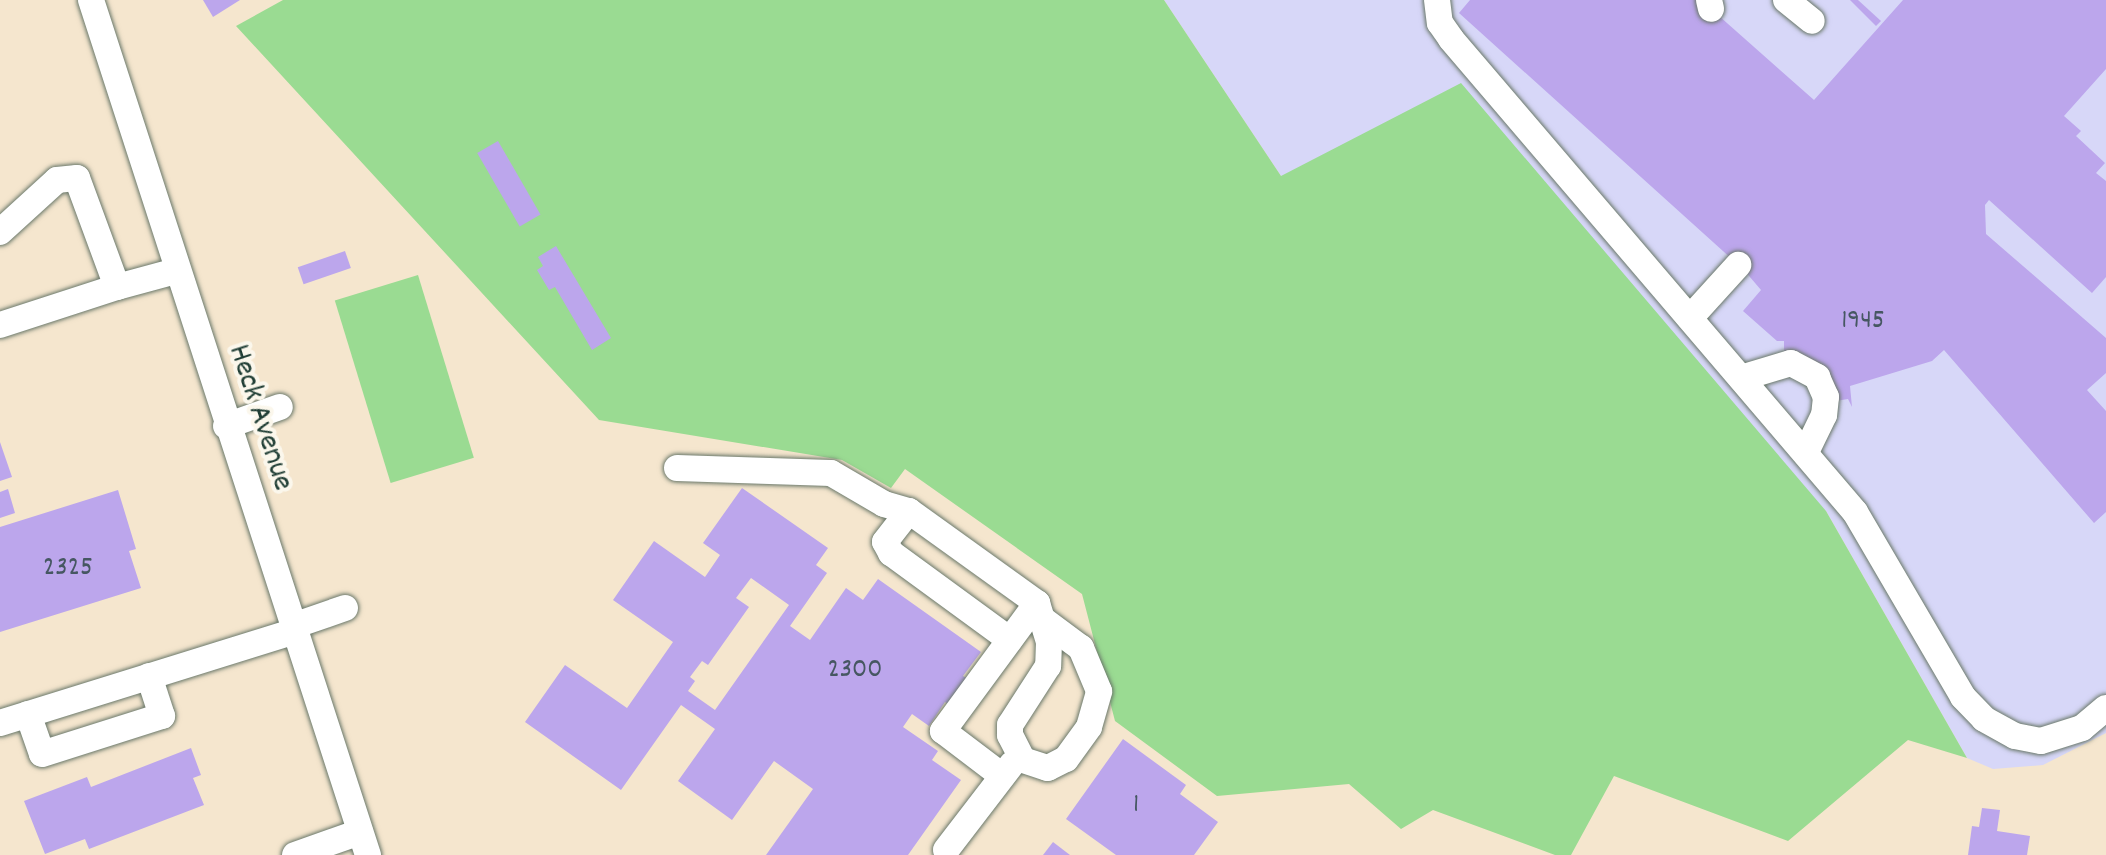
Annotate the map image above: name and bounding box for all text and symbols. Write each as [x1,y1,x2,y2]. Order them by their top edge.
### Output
house number: 1945 [1841,305,1885,339]
street label: Heck Avenue [217,340,301,496]
house number: 2325 [43,552,93,586]
house number: 2300 [827,654,883,688]
house number: 1 [1133,789,1139,823]

